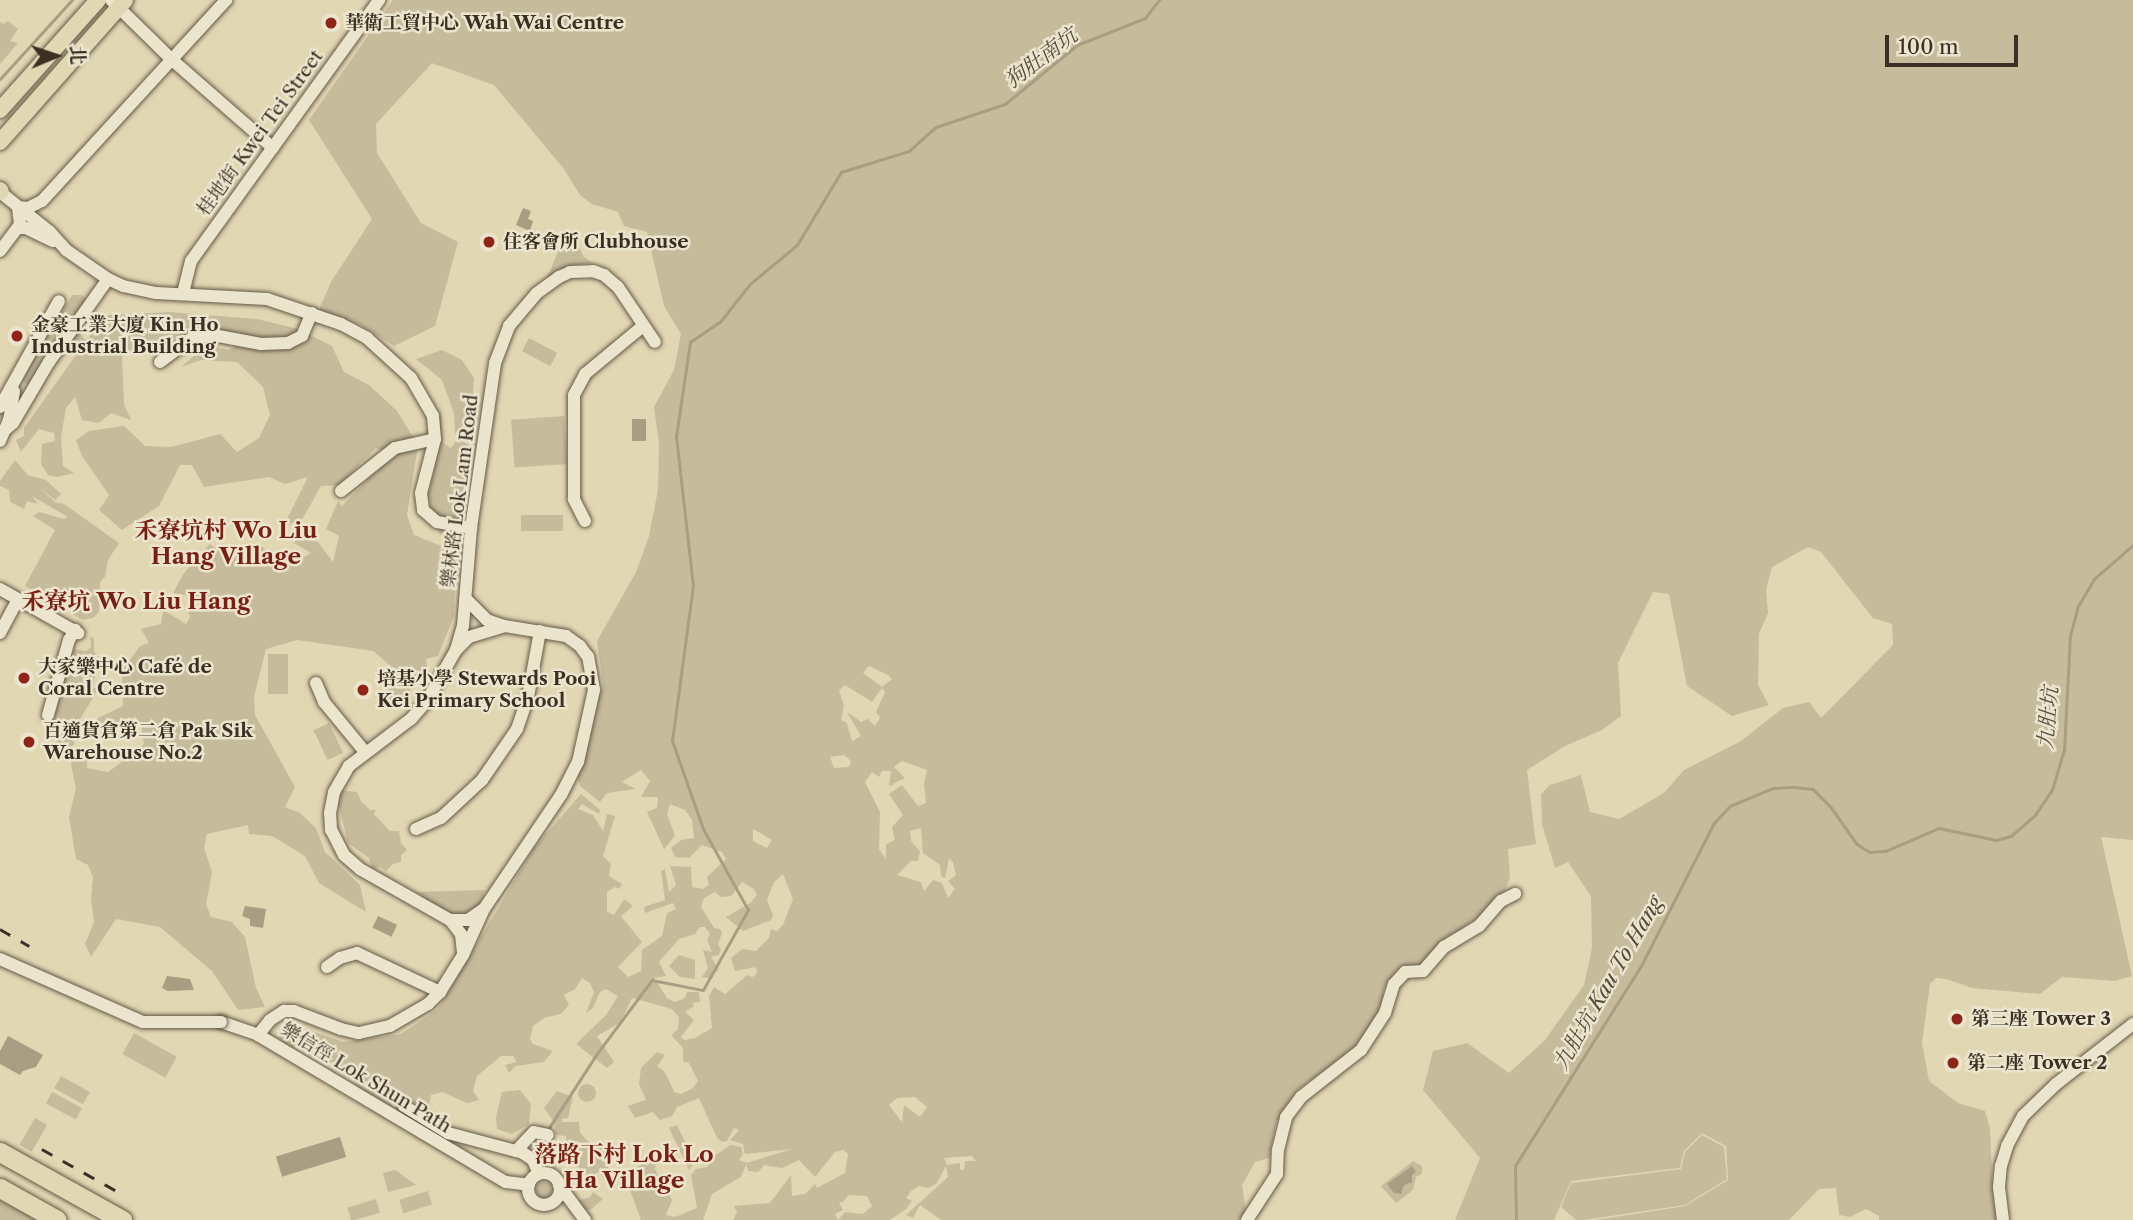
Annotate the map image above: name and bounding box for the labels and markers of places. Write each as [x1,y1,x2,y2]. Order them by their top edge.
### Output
place label: 華衛工貿中心 Wah Wai Centre [345,12,625,34]
marker: 華衛工貿中心 Wah Wai Centre [323,15,339,31]
place label: 住客會所 Clubhouse [503,231,689,253]
marker: 住客會所 Clubhouse [481,234,497,250]
place label: 金豪工業大廈 Kin Ho Industrial Building [31,314,218,358]
marker: 金豪工業大廈 Kin Ho Industrial Building [9,328,25,344]
place label: 大家樂中心 Café de Coral Centre [38,656,212,700]
place label: 培基小學 Stewards Pooi Kei Primary School [377,668,596,712]
marker: 大家樂中心 Café de Coral Centre [16,670,32,686]
marker: 培基小學 Stewards Pooi Kei Primary School [355,682,371,698]
place label: 百適貨倉第二倉 Pak Sik Warehouse No.2 [43,720,253,764]
marker: 百適貨倉第二倉 Pak Sik Warehouse No.2 [21,734,37,750]
place label: 第三座 Tower 3 [1971,1008,2111,1030]
marker: 第三座 Tower 3 [1949,1011,1965,1027]
place label: 第二座 Tower 2 [1967,1052,2108,1074]
marker: 第二座 Tower 2 [1945,1055,1961,1071]

